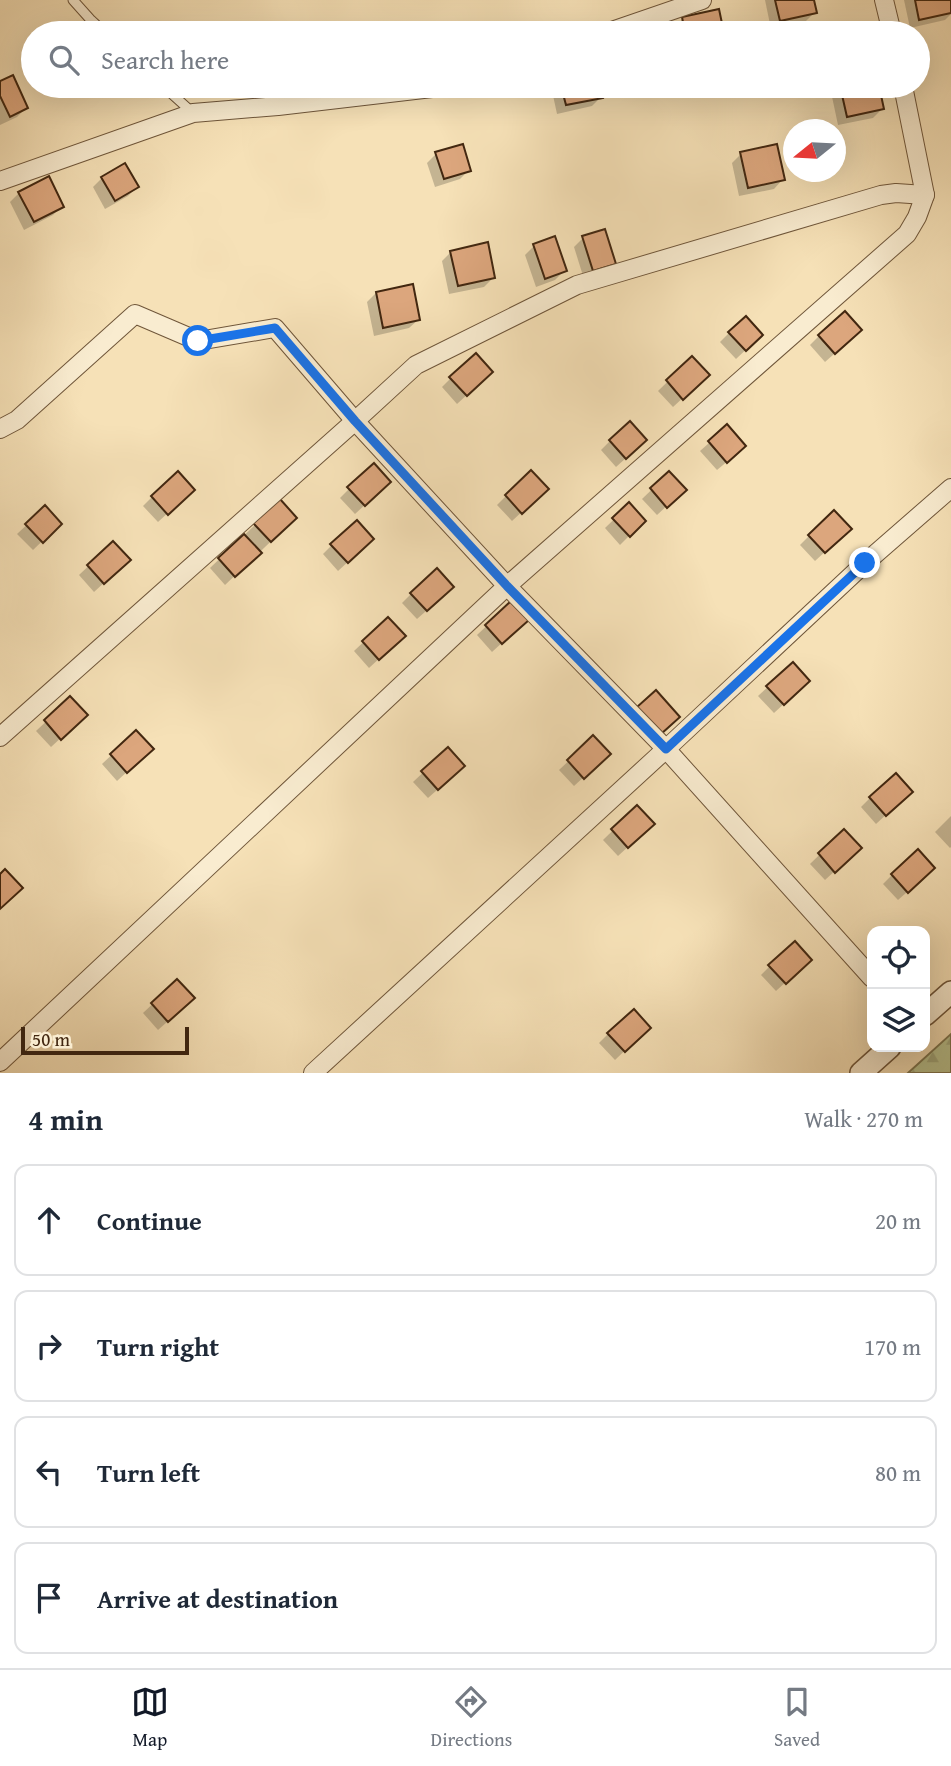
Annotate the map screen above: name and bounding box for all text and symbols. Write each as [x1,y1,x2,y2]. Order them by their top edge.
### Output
search box [21,21,930,98]
text: Search here [101,40,229,79]
icon: search [45,41,83,79]
north arrow [783,119,846,182]
route start [182,325,213,356]
route end [849,547,880,578]
map controls [867,926,930,1052]
button: locate [867,926,930,989]
button: layers [867,989,930,1052]
scale bar [21,1024,189,1056]
text: 50 m [32,1025,70,1053]
text: 4 min [28,1097,103,1141]
text: Walk · 270 m [804,1102,923,1135]
icon: ahead [30,1201,68,1239]
text: Continue [97,1201,202,1240]
text: 20 m [875,1204,921,1237]
icon: right [30,1327,68,1365]
text: Turn right [97,1327,219,1366]
text: 170 m [864,1330,921,1363]
icon: left [30,1453,68,1491]
text: Turn left [97,1453,200,1492]
text: 80 m [875,1456,921,1489]
icon: arrive [30,1579,68,1617]
text: Arrive at destination [97,1579,338,1618]
tab: Map [131,1683,169,1753]
tab: Directions [431,1683,512,1753]
tab: Saved [774,1683,820,1753]

